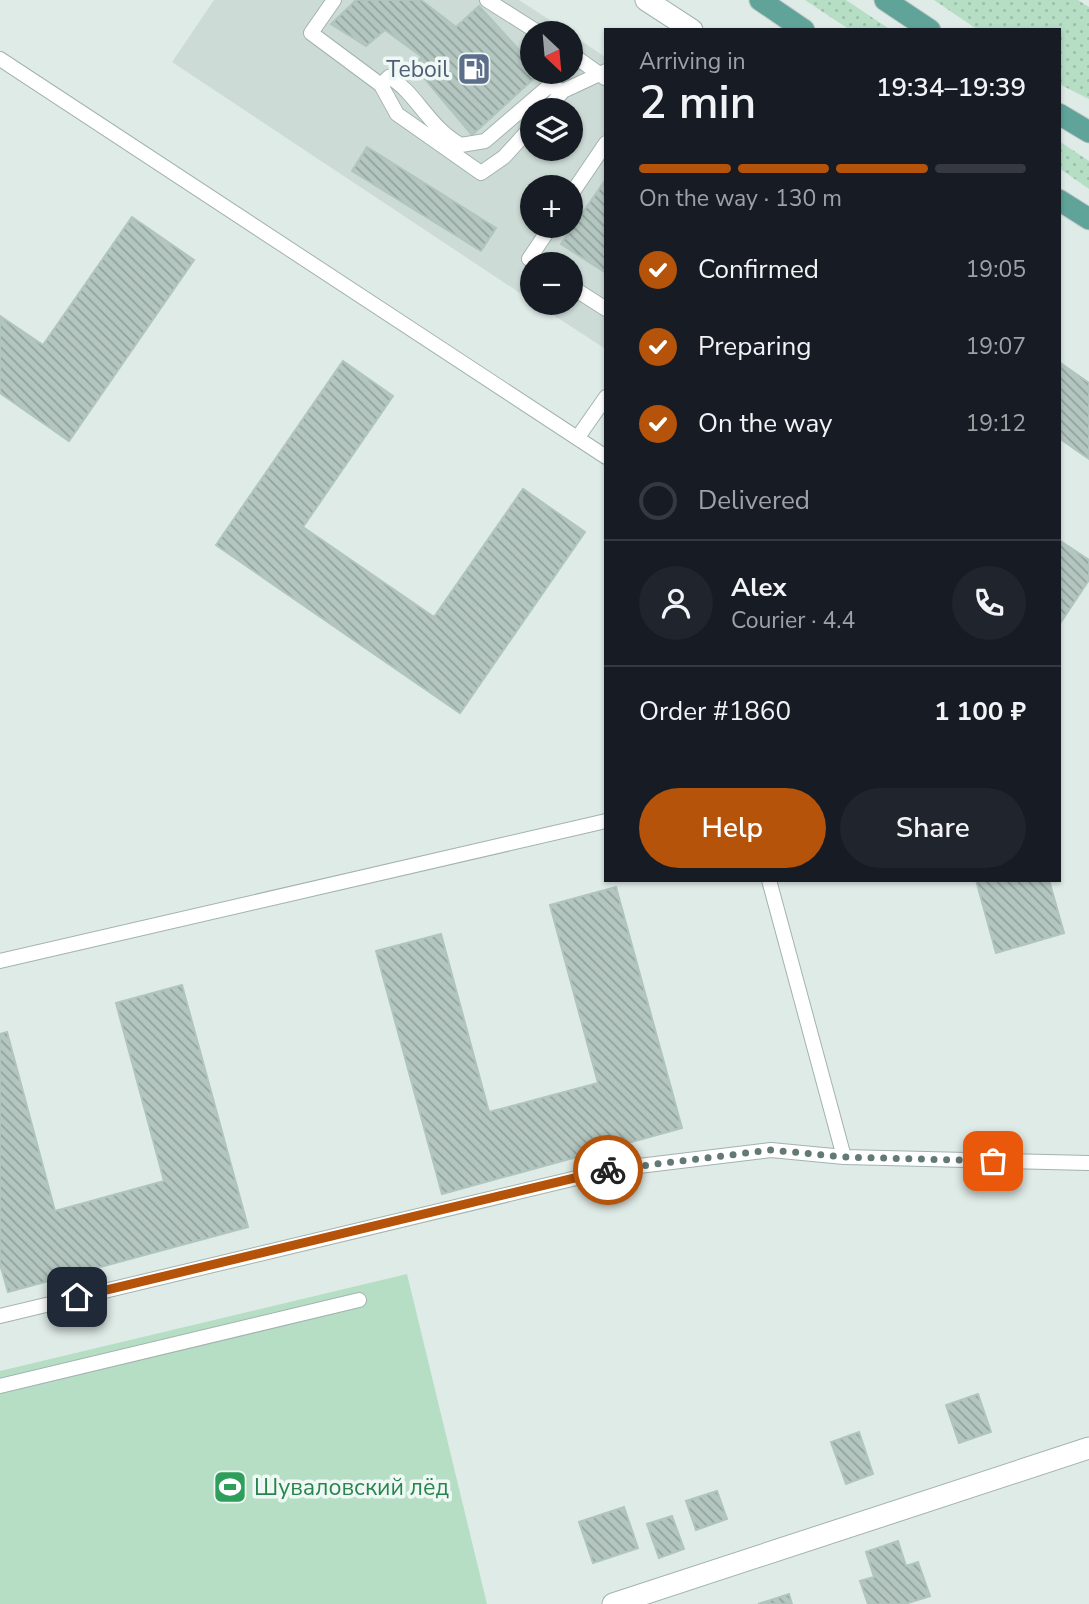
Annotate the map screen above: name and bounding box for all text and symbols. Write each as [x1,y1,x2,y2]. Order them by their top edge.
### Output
north arrow [520,21,583,84]
map controls [520,21,583,315]
text: Arriving in [639,46,746,77]
fuel station icon: Teboil [455,50,493,88]
place label: Teboil [386,54,449,85]
text: 19:34–19:39 [876,70,1026,105]
text: 2 min [639,71,756,134]
button: layers [520,98,583,161]
button: + [520,175,583,238]
text: On the way · 130 m [639,183,842,214]
icon: check [639,251,677,289]
button: − [520,252,583,315]
text: Confirmed [698,252,819,287]
text: 19:05 [966,254,1026,285]
icon: check [639,328,677,366]
text: Preparing [698,329,811,364]
text: 19:07 [966,331,1026,362]
icon: check [639,405,677,443]
text: On the way [698,406,832,441]
text: 19:12 [966,408,1026,439]
text: Delivered [698,483,810,518]
button: person [639,566,713,640]
button: phone [952,566,1026,640]
text: Alex [731,570,787,605]
text: Courier · 4.4 [731,605,855,636]
text: Order #1860 [639,694,791,729]
text: 1 100 ₽ [934,694,1026,729]
button: Help [639,788,826,868]
button: Share [840,788,1026,868]
pin [963,1131,1023,1191]
courier [573,1135,643,1205]
icon: bag [974,1142,1012,1180]
icon: bike [589,1151,627,1189]
pin [47,1267,107,1327]
icon: home [58,1278,96,1316]
sports icon: Шуваловский лёд [211,1468,249,1506]
place label: Шуваловский лёд [254,1472,449,1503]

